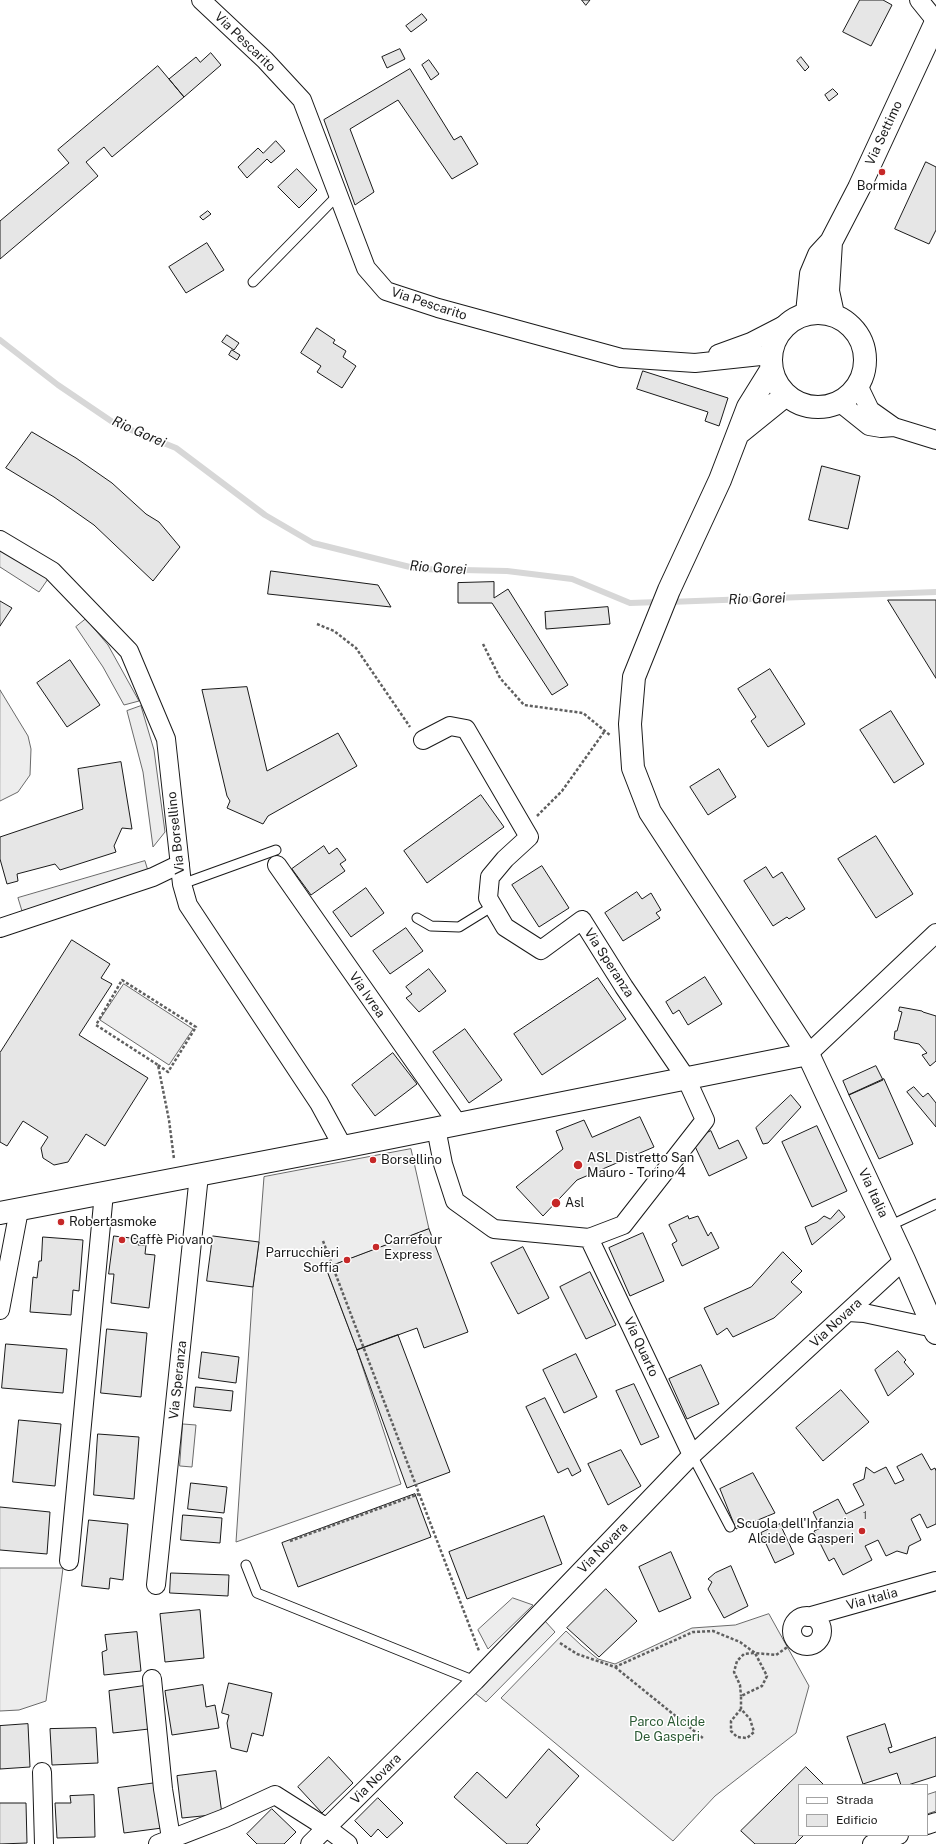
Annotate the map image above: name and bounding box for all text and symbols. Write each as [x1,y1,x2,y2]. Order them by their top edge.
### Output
street label: Via Pescarito [211,9,279,75]
street label: Via Settimo [862,98,906,168]
marker: Bormida [877,167,887,177]
place label: Bormida [857,178,907,194]
street label: Via Pescarito [389,284,469,324]
water label: Rio Gorei [109,413,169,451]
water label: Rio Gorei [409,558,467,578]
water label: Rio Gorei [728,590,786,608]
street label: Via Borsellino [164,791,188,875]
street label: Via Speranza [581,926,637,1000]
street label: Via Ivrea [346,969,388,1021]
place label: ASL Distretto San Mauro - Torino 4 [587,1150,694,1181]
place label: Borsellino [381,1152,442,1168]
marker: Borsellino [368,1155,378,1165]
marker: ASL Distretto San Mauro - Torino 4 [572,1159,584,1171]
street label: Via Italia [855,1166,891,1220]
place label: Asl [565,1195,585,1211]
marker: Asl [550,1197,562,1209]
place label: Robertasmoke [69,1214,157,1230]
marker: Robertasmoke [56,1217,66,1227]
place label: Caffè Piovano [130,1232,213,1248]
place label: Carrefour Express [384,1232,442,1263]
marker: Caffè Piovano [117,1235,127,1245]
marker: Carrefour Express [371,1242,381,1252]
place label: Parrucchieri Soffia [266,1245,339,1276]
marker: Parrucchieri Soffia [342,1255,352,1265]
street label: Via Novara [807,1295,865,1351]
street label: Via Quarto [620,1315,662,1379]
street label: Via Speranza [166,1340,190,1420]
house number: 1 [863,1509,867,1523]
place label: Scuola dell'Infanzia Alcide de Gasperi [736,1516,854,1547]
street label: Via Novara [575,1519,631,1577]
marker: Scuola dell'Infanzia Alcide de Gasperi [857,1526,867,1536]
street label: Via Italia [845,1585,899,1613]
park label: Parco Alcide De Gasperi [629,1714,705,1745]
street label: Via Novara [348,1751,404,1807]
legend [798,1784,928,1836]
text: Strada [836,1793,873,1807]
text: Edificio [836,1813,878,1827]

